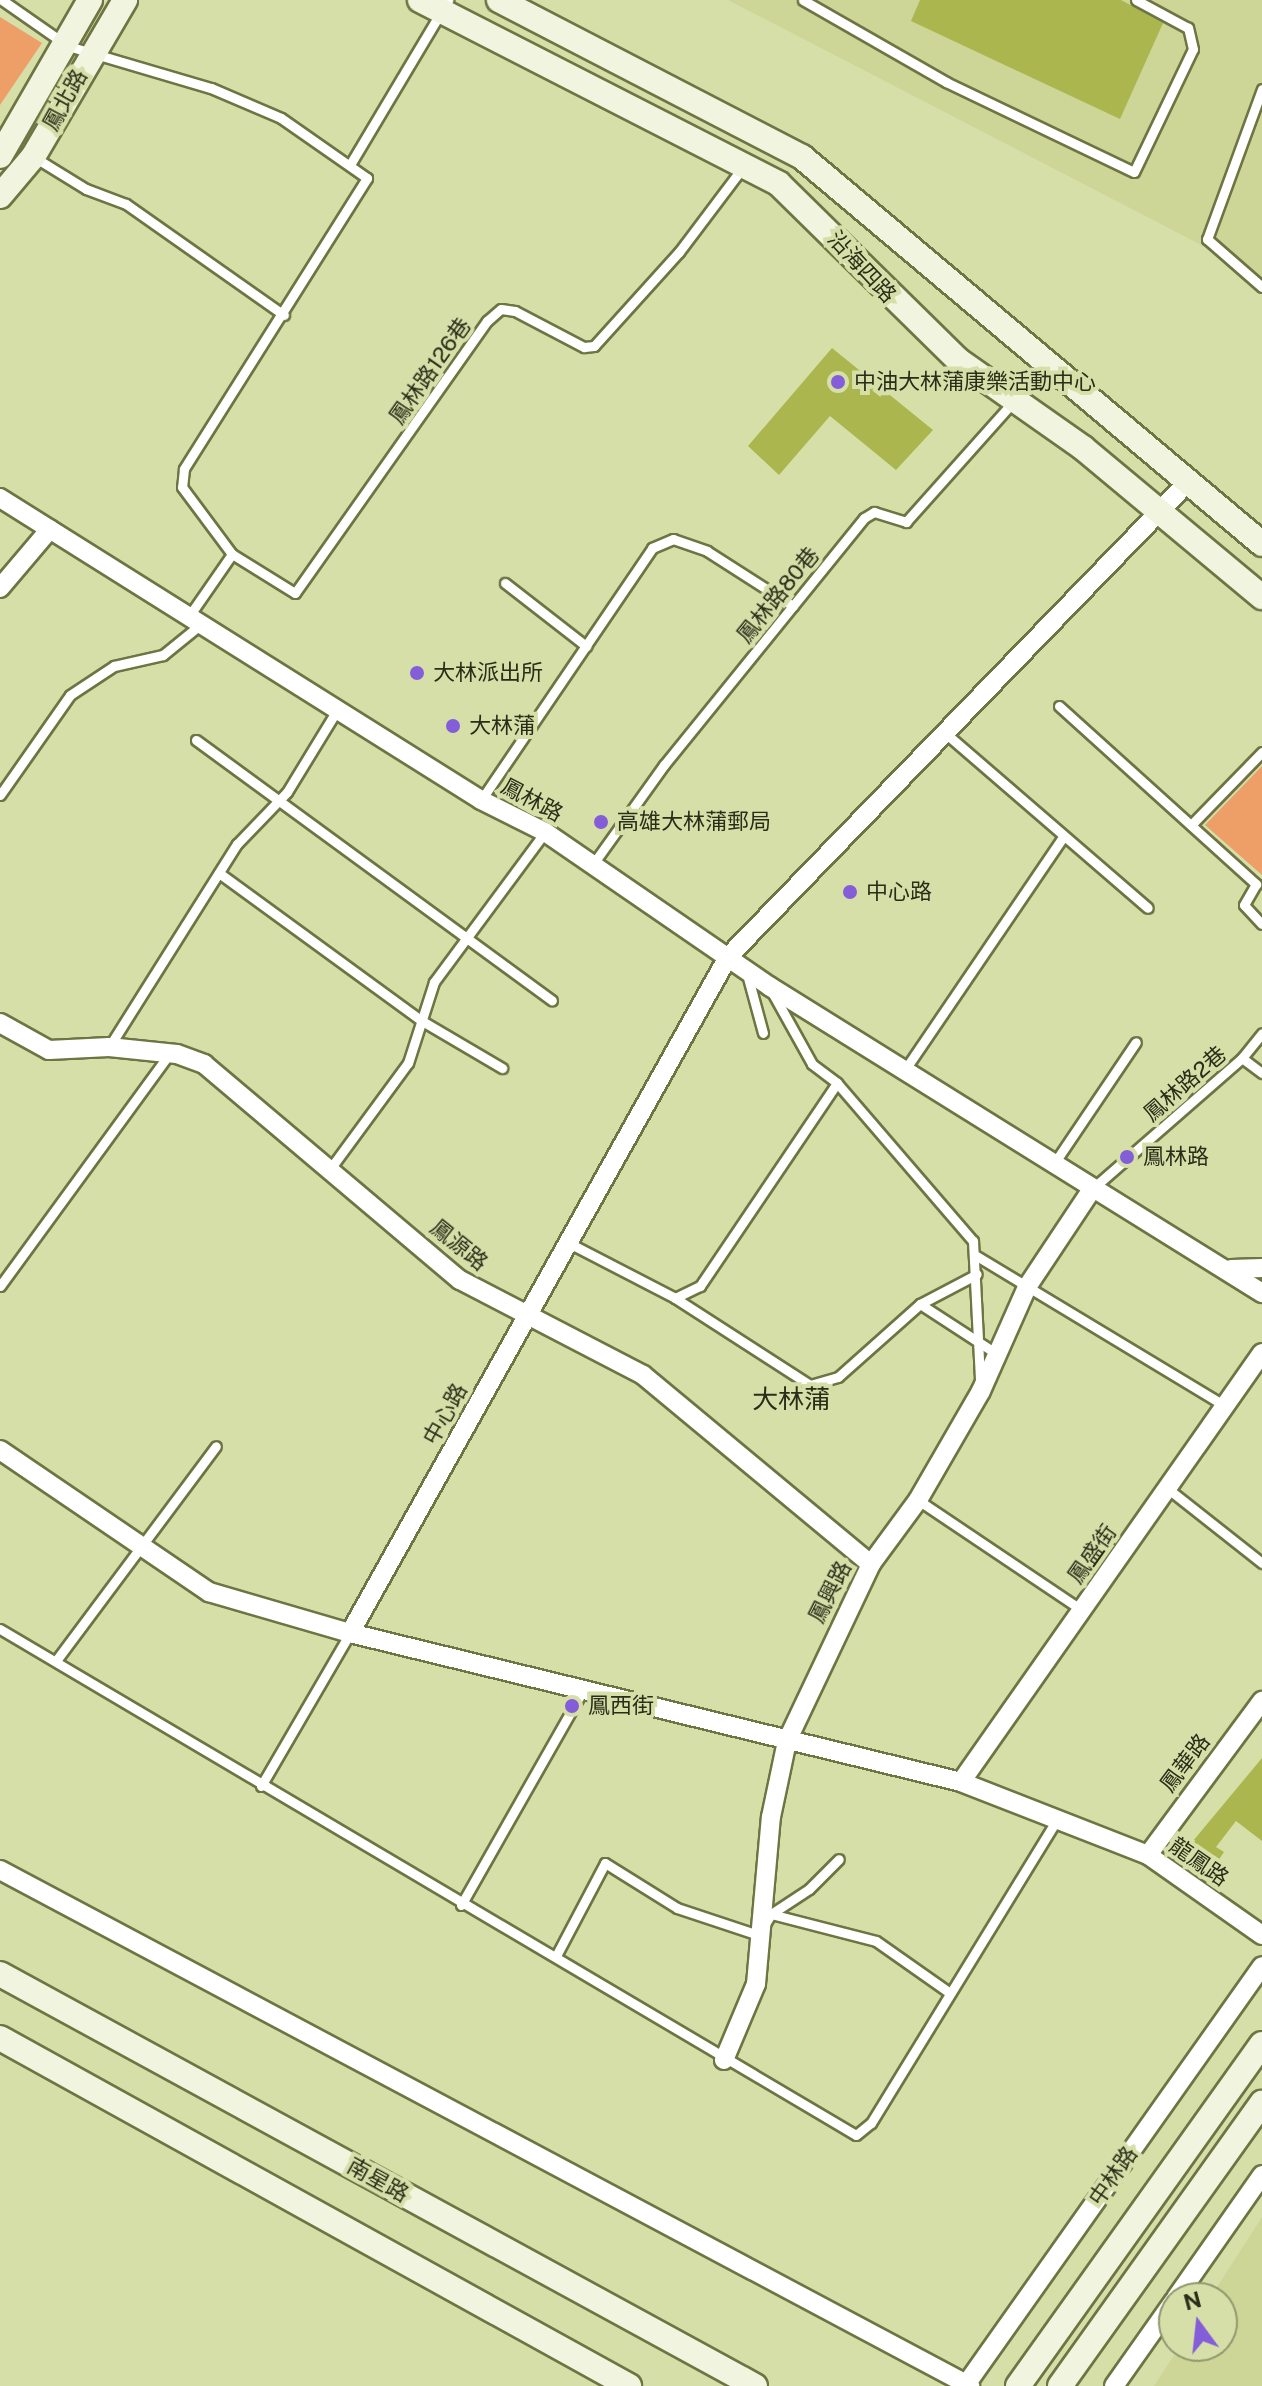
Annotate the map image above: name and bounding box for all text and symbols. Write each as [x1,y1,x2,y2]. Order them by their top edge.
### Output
street label: 鳳北路 [37,65,93,135]
street label: 沿海四路 [822,226,902,308]
street label: 鳳林路126巷 [384,313,476,429]
place label: 中油大林蒲康樂活動中心 [854,369,1096,395]
marker: 中油大林蒲康樂活動中心 [829,373,847,391]
street label: 鳳林路80巷 [731,542,825,648]
place label: 大林派出所 [433,660,543,686]
marker: 大林派出所 [408,664,426,682]
place label: 大林蒲 [469,713,535,739]
marker: 大林蒲 [444,717,462,735]
street label: 鳳林路 [497,773,567,827]
place label: 高雄大林蒲郵局 [617,809,771,835]
marker: 高雄大林蒲郵局 [592,813,610,831]
place label: 中心路 [866,879,932,905]
marker: 中心路 [841,883,859,901]
street label: 鳳林路2巷 [1138,1041,1232,1127]
place label: 鳳林路 [1143,1144,1209,1170]
marker: 鳳林路 [1118,1148,1136,1166]
street label: 鳳源路 [425,1214,493,1276]
street label: 中心路 [417,1379,473,1449]
district label: 大林蒲 [752,1383,830,1415]
street label: 鳳盛街 [1062,1519,1122,1589]
street label: 鳳興路 [803,1557,857,1627]
place label: 鳳西街 [588,1693,654,1719]
marker: 鳳西街 [563,1697,581,1715]
street label: 鳳華路 [1155,1729,1215,1797]
street label: 龍鳳路 [1164,1832,1234,1892]
street label: 中林路 [1083,2141,1143,2211]
street label: 南星路 [343,2152,413,2208]
north arrow [1158,2282,1238,2362]
text: N [1181,2286,1204,2316]

